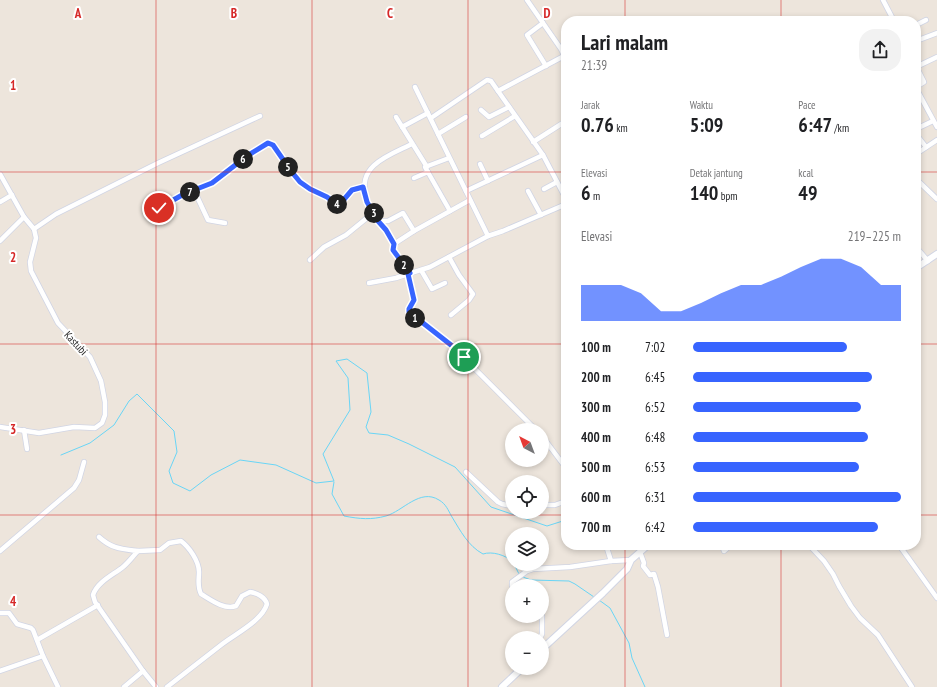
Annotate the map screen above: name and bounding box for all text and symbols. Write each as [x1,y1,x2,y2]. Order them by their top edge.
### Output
text: A [74,5,82,22]
text: B [231,5,237,22]
text: C [387,5,393,22]
text: D [544,5,551,22]
text: Lari malam [581,28,668,56]
button: share [859,29,901,71]
text: 21:39 [581,57,607,74]
text: 1 [10,77,16,94]
text: Jarak [581,98,600,112]
text: Waktu [690,98,713,112]
text: Pace [798,98,816,112]
text: 0.76 [581,112,614,138]
text: 5:09 [690,112,723,138]
text: 6:47 [798,112,832,138]
text: km [614,121,628,135]
text: /km [832,121,849,135]
pin: 6 [233,149,253,169]
text: 6 [240,152,246,166]
pin: 5 [278,157,298,177]
text: 5 [285,160,291,174]
text: Elevasi [581,166,607,180]
text: Detak jantung [690,166,743,180]
text: kcal [798,166,813,180]
text: 6 [581,180,591,206]
text: 140 [690,180,718,206]
text: 49 [798,180,817,206]
pin: 7 [180,182,200,202]
text: 7 [187,185,193,199]
text: m [591,189,600,203]
text: bpm [718,189,737,203]
pin [142,191,176,225]
pin: 4 [327,194,347,214]
icon: check [148,197,170,219]
text: 4 [334,197,340,211]
pin: 3 [364,203,384,223]
text: 3 [371,206,377,220]
text: Elevasi [581,228,612,245]
text: 219–225 m [848,228,901,245]
text: 2 [10,249,16,266]
pin: 2 [394,255,414,275]
text: 2 [401,258,407,272]
pin: 1 [405,308,425,328]
text: 1 [412,311,418,325]
street label: Kastubi [61,328,91,358]
text: 100 m [581,339,611,356]
text: 7:02 [645,339,665,356]
pin [447,340,481,374]
icon: arrive [453,346,475,368]
text: 200 m [581,369,611,386]
text: 6:45 [645,369,665,386]
text: 300 m [581,399,611,416]
text: 6:52 [645,399,665,416]
text: 3 [10,421,16,438]
north arrow [505,423,549,467]
map controls [505,423,549,675]
text: 400 m [581,429,611,446]
text: 6:48 [645,429,665,446]
text: 500 m [581,459,611,476]
text: 6:53 [645,459,665,476]
button: locate [505,475,549,519]
text: 600 m [581,489,611,506]
text: 6:31 [645,489,665,506]
text: 700 m [581,519,611,536]
text: 6:42 [645,519,665,536]
button: layers [505,527,549,571]
button: + [505,579,549,623]
text: 4 [10,593,17,610]
button: − [505,631,549,675]

